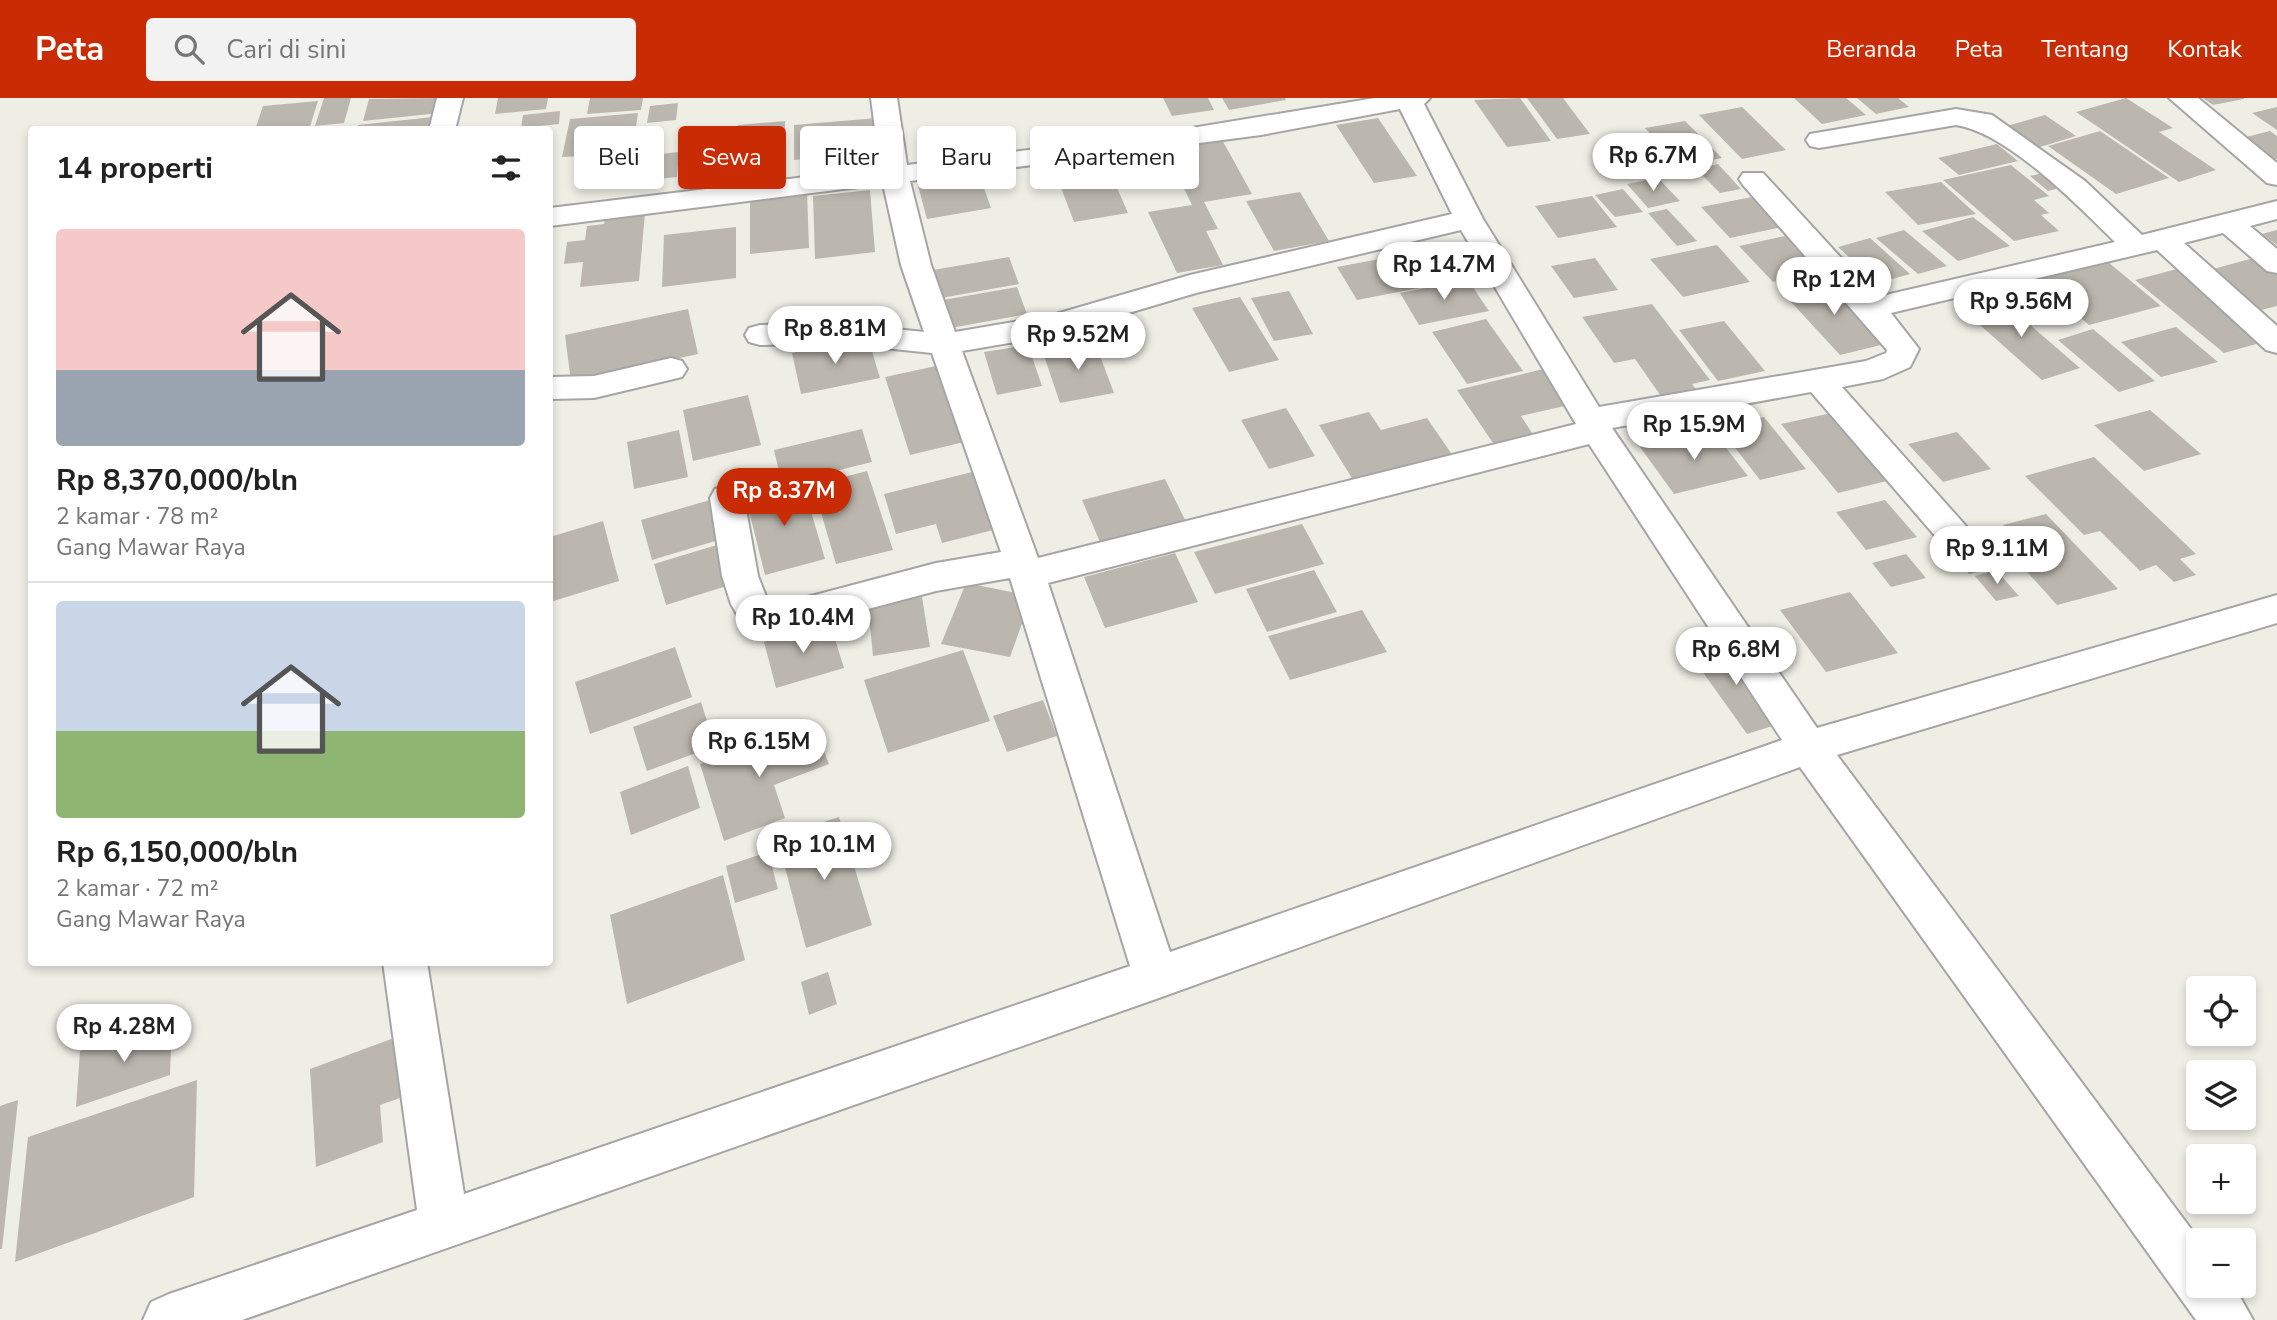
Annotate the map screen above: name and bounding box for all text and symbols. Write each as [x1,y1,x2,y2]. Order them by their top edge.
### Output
search box [146,18,636,81]
text: Peta [35,27,104,72]
icon: search [170,30,208,68]
text: Cari di sini [226,32,346,67]
text: Beranda [1826,33,1917,65]
text: Peta [1955,33,2003,65]
text: Tentang [2041,33,2129,65]
text: Kontak [2167,33,2242,65]
chip: Beli [574,126,664,189]
chip: Sewa [678,126,786,189]
chip: Filter [800,126,903,189]
chip: Baru [917,126,1016,189]
chip: Apartemen [1030,126,1199,189]
pin: Rp 6.7M [1588,134,1718,193]
text: Rp 6.7M [1608,140,1698,171]
text: 14 properti [56,148,213,189]
icon: filters [487,149,525,187]
pin: Rp 14.7M [1372,242,1516,302]
text: Rp 14.7M [1393,249,1495,280]
pin: Rp 12M [1777,258,1891,317]
text: Rp 12M [1792,264,1876,295]
icon: home [228,274,354,400]
pin: Rp 9.56M [1949,280,2093,339]
text: Rp 9.56M [1970,286,2072,317]
pin: Rp 8.81M [763,306,907,366]
text: Rp 8.81M [784,313,886,344]
pin: Rp 9.52M [1006,313,1150,372]
text: Rp 9.52M [1027,319,1129,350]
pin: Rp 15.9M [1622,402,1766,462]
text: Rp 15.9M [1643,409,1745,440]
text: Rp 8,370,000/bln [56,460,298,501]
pin: Rp 8.37M [712,468,856,528]
text: Rp 8.37M [733,475,835,506]
text: 2 kamar · 78 m² [56,501,218,532]
pin: Rp 9.11M [1925,526,2069,586]
text: Gang Mawar Raya [56,532,246,563]
text: Rp 9.11M [1946,533,2048,564]
pin: Rp 10.4M [731,596,875,655]
text: Rp 10.4M [752,602,854,633]
pin: Rp 6.8M [1671,628,1801,687]
text: Rp 6.8M [1691,634,1781,665]
icon: home [228,646,354,772]
pin: Rp 6.15M [687,720,831,779]
text: Rp 6.15M [708,726,810,757]
pin: Rp 10.1M [752,822,896,882]
text: Rp 10.1M [773,829,875,860]
text: Rp 6,150,000/bln [56,832,298,873]
text: 2 kamar · 72 m² [56,873,218,904]
text: Gang Mawar Raya [56,904,246,935]
map controls [2186,976,2256,1298]
button: locate [2186,976,2256,1046]
pin: Rp 4.28M [52,1004,196,1064]
text: Rp 4.28M [73,1011,175,1042]
button: layers [2186,1060,2256,1130]
button: + [2186,1144,2256,1214]
button: − [2186,1228,2256,1298]

